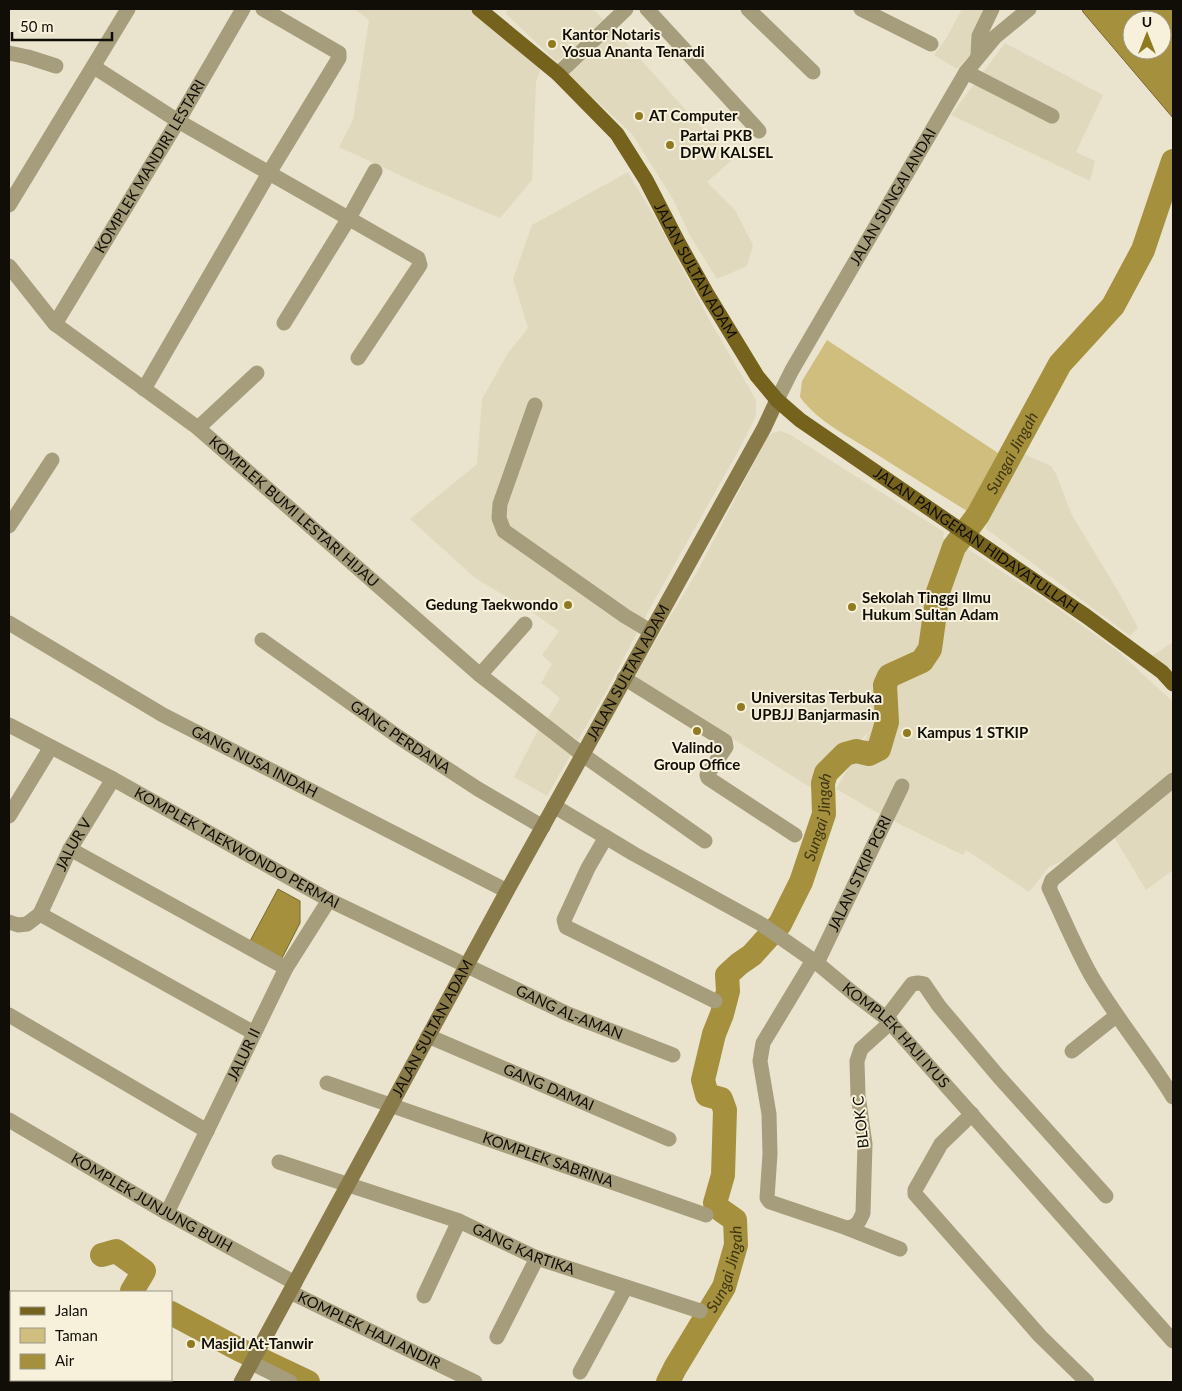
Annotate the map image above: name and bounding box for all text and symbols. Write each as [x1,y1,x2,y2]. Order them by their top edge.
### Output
scale bar [12,10,112,42]
north arrow [1122,10,1172,60]
text: U [1142,13,1152,30]
text: 50 m [20,17,54,35]
place label: Kantor Notaris Yosua Ananta Tenardi [561,25,705,60]
marker: Kantor Notaris Yosua Ananta Tenardi [546,38,558,50]
street label: KOMPLEK MANDIRI LESTARI [90,76,208,256]
place label: AT Computer [648,106,738,124]
marker: AT Computer [633,110,645,122]
street label: JALAN SUNGAI ANDAI [845,125,939,268]
place label: Partai PKB DPW KALSEL [680,126,773,161]
marker: Partai PKB DPW KALSEL [664,139,676,151]
street label: JALAN SULTAN ADAM [651,199,742,341]
water label: Sungai Jingah [981,408,1041,497]
street label: KOMPLEK BUMI LESTARI HIJAU [206,432,383,590]
street label: JALAN PANGERAN HIDAYATULLAH [871,463,1082,616]
place label: Sekolah Tinggi Ilmu Hukum Sultan Adam [862,588,999,623]
place label: Gedung Taekwondo [426,595,558,613]
marker: Gedung Taekwondo [562,599,574,611]
street label: JALAN SULTAN ADAM [582,601,672,744]
marker: Sekolah Tinggi Ilmu Hukum Sultan Adam [846,601,858,613]
place label: Universitas Terbuka UPBJJ Banjarmasin [751,688,882,723]
street label: GANG PERDANA [347,696,455,777]
marker: Universitas Terbuka UPBJJ Banjarmasin [735,701,747,713]
street label: GANG NUSA INDAH [189,721,321,801]
place label: Kampus 1 STKIP [917,723,1028,741]
marker: Valindo Group Office [691,725,703,737]
marker: Kampus 1 STKIP [901,727,913,739]
place label: Valindo Group Office [654,738,740,773]
water label: Sungai Jingah [799,770,835,863]
street label: KOMPLEK TAEKWONDO PERMAI [132,783,343,912]
street label: JALAN STKIP PGRI [823,812,894,934]
street label: JALUR V [51,814,95,874]
street label: JALAN SULTAN ADAM [387,956,476,1100]
street label: KOMPLEK HAJI IYUS [839,978,954,1091]
street label: GANG AL-AMAN [513,980,626,1043]
street label: JALUR II [223,1025,263,1084]
street label: GANG DAMAI [501,1059,597,1114]
street label: BLOK C [848,1095,872,1149]
street label: KOMPLEK SABRINA [480,1128,617,1190]
street label: KOMPLEK JUNJUNG BUIH [68,1149,236,1255]
street label: GANG KARTIKA [470,1219,578,1278]
water label: Sungai Jingah [701,1225,745,1315]
street label: KOMPLEK HAJI ANDIR [295,1287,444,1372]
legend [10,1291,172,1381]
text: Jalan [55,1301,88,1319]
text: Taman [55,1326,98,1344]
place label: Masjid At-Tanwir [201,1334,314,1352]
marker: Masjid At-Tanwir [185,1338,197,1350]
text: Air [55,1351,75,1369]

